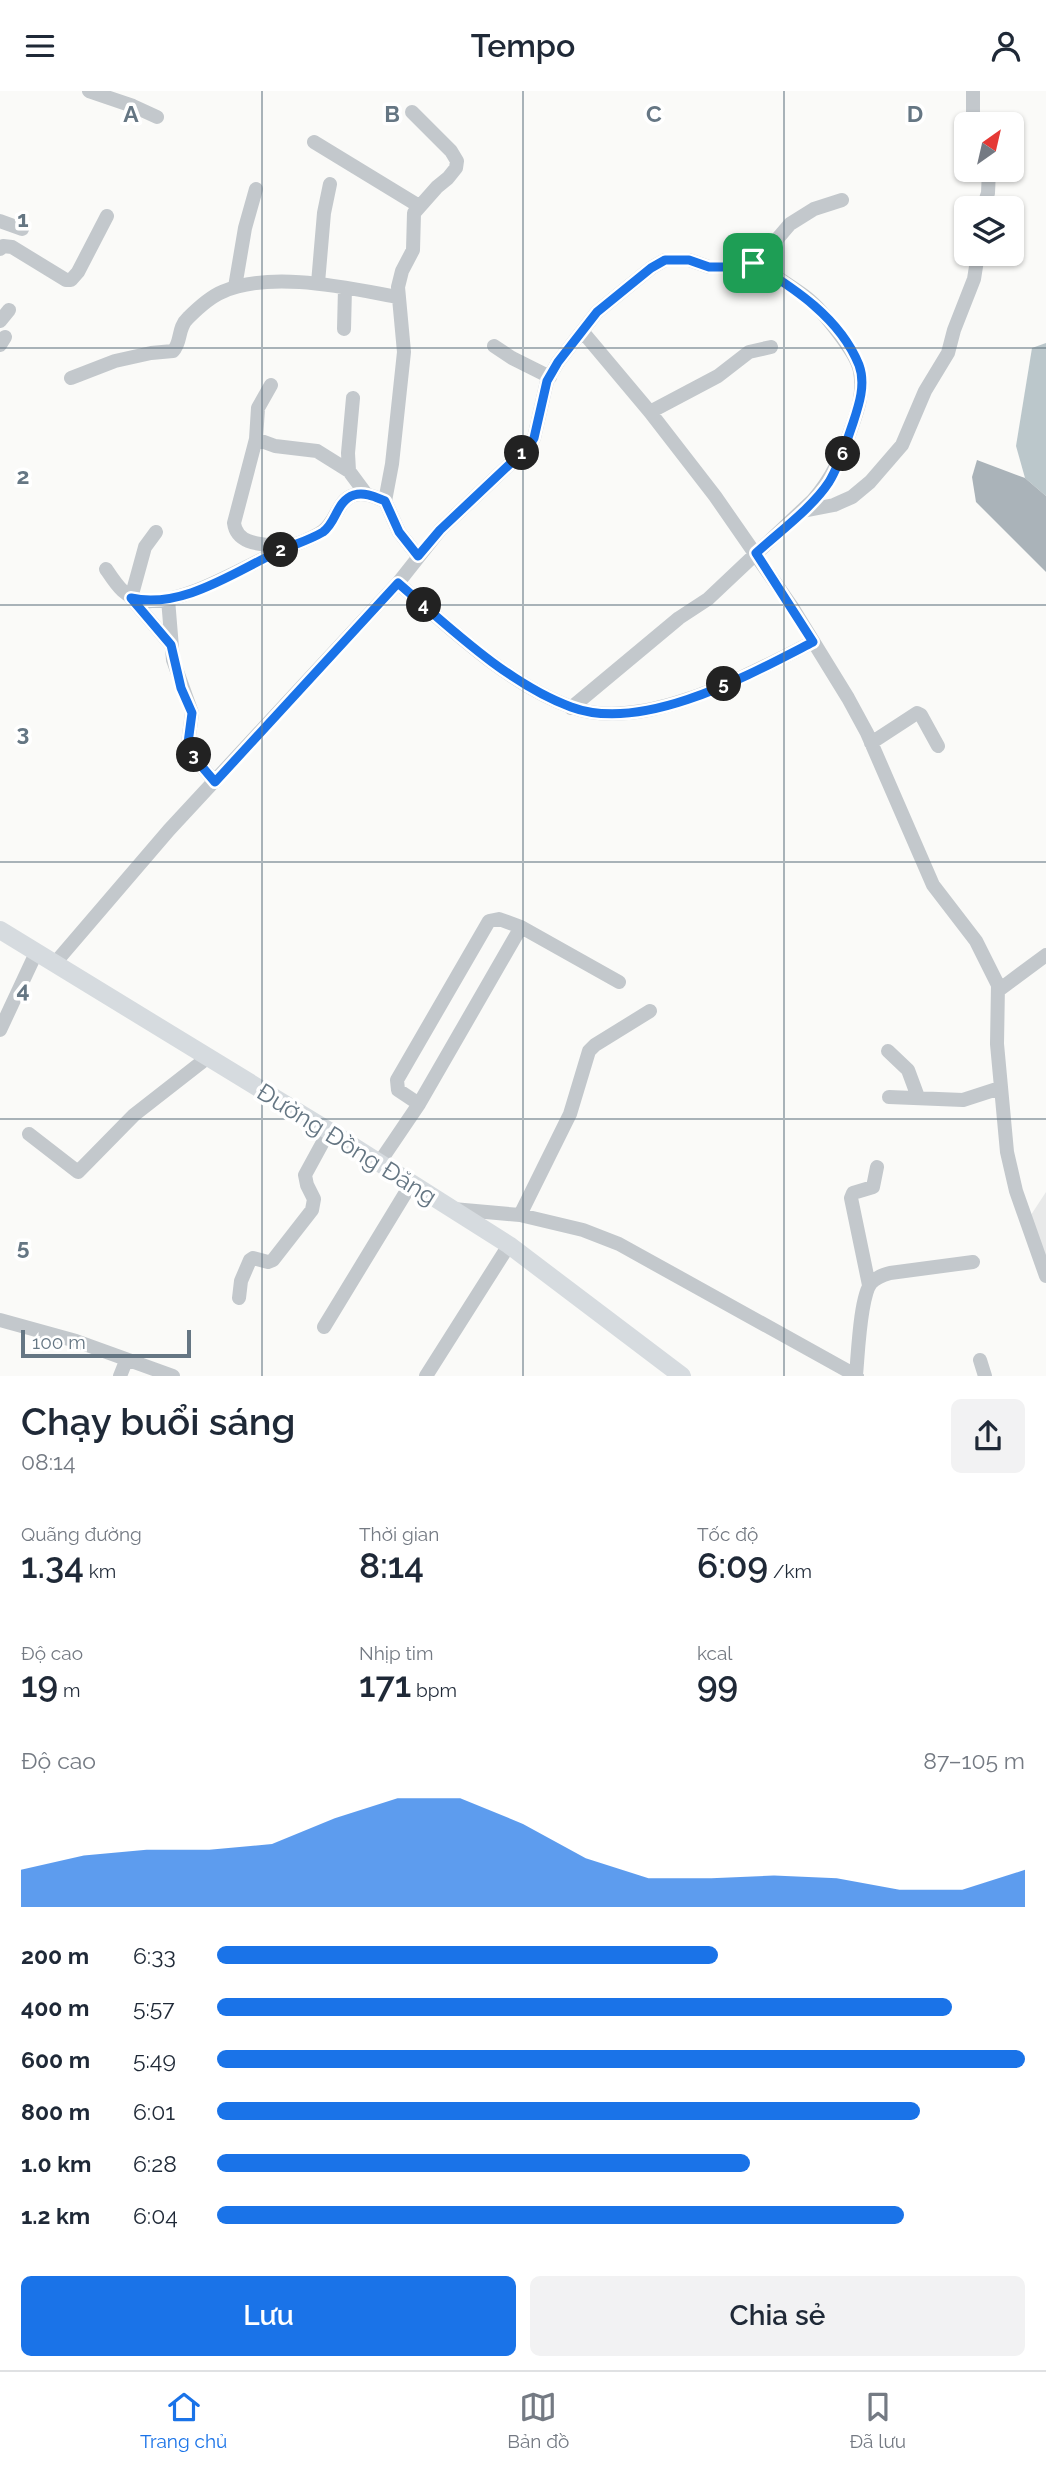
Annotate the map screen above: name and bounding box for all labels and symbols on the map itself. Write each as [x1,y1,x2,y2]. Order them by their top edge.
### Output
text: A [123,100,139,127]
text: B [384,100,400,127]
text: C [646,100,662,127]
text: D [907,100,923,127]
north arrow [954,112,1024,182]
text: 1 [17,205,29,232]
pin [723,233,783,293]
pin: 1 [504,435,540,471]
pin: 6 [826,437,860,471]
text: 2 [17,462,29,489]
pin: 2 [264,533,298,567]
pin: 4 [406,587,442,623]
pin: 5 [706,667,742,701]
text: 3 [17,719,29,746]
pin: 3 [176,737,212,773]
text: 4 [16,976,30,1003]
street label: Đường Đồng Đăng [252,1077,442,1211]
text: 5 [17,1233,30,1260]
scale bar [21,1327,191,1359]

